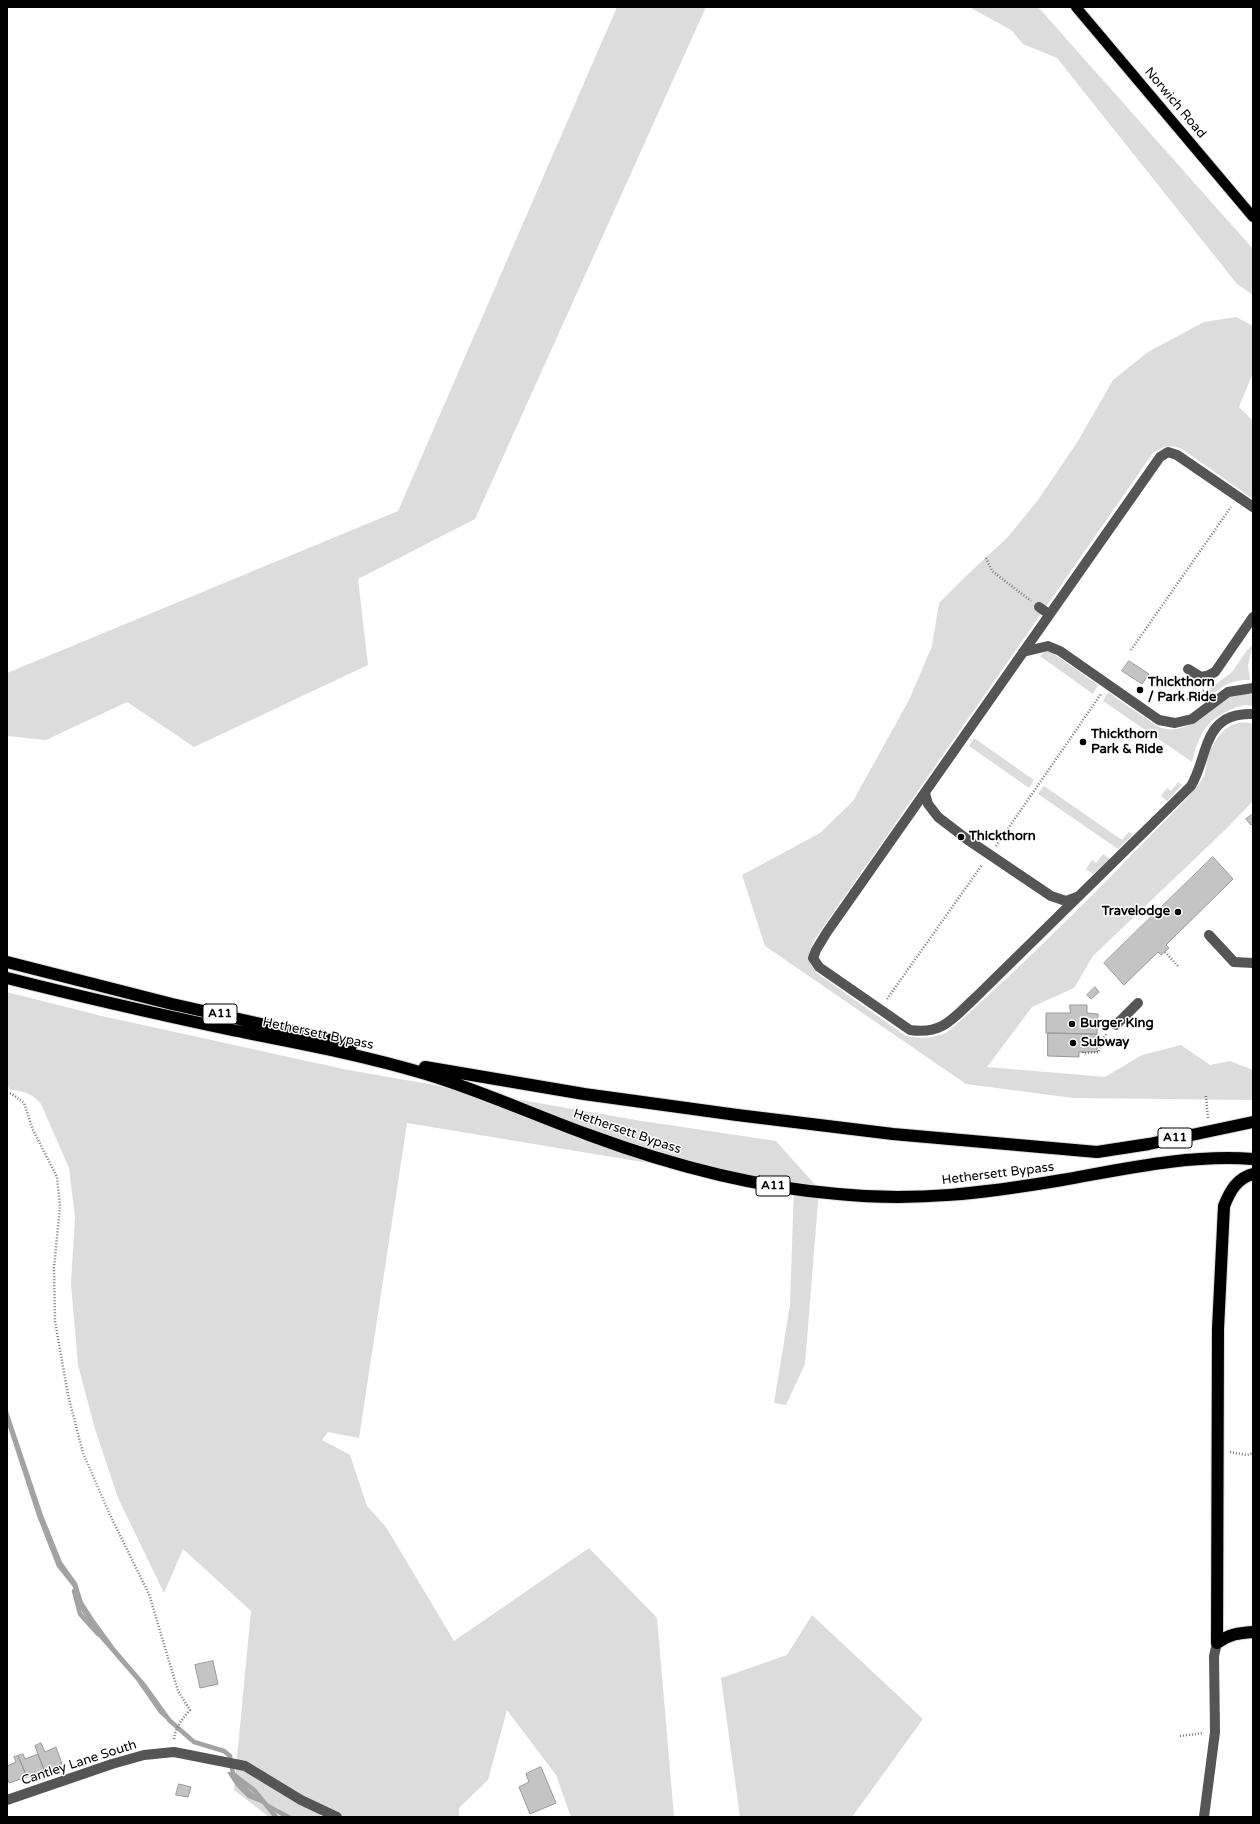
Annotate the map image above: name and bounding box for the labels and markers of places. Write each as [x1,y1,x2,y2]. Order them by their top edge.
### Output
place label: Thickthorn / Park Ride [1148,675,1216,706]
marker: Thickthorn / Park Ride [1135,685,1145,695]
place label: Thickthorn Park & Ride [1091,727,1163,758]
marker: Thickthorn Park & Ride [1078,737,1088,747]
place label: Thickthorn [969,829,1036,845]
marker: Thickthorn [956,832,966,842]
place label: Travelodge [1102,904,1170,920]
marker: Travelodge [1173,907,1183,917]
place label: Burger King [1080,1016,1154,1032]
marker: Burger King [1067,1019,1077,1029]
place label: Subway [1081,1035,1129,1051]
marker: Subway [1068,1038,1078,1048]

